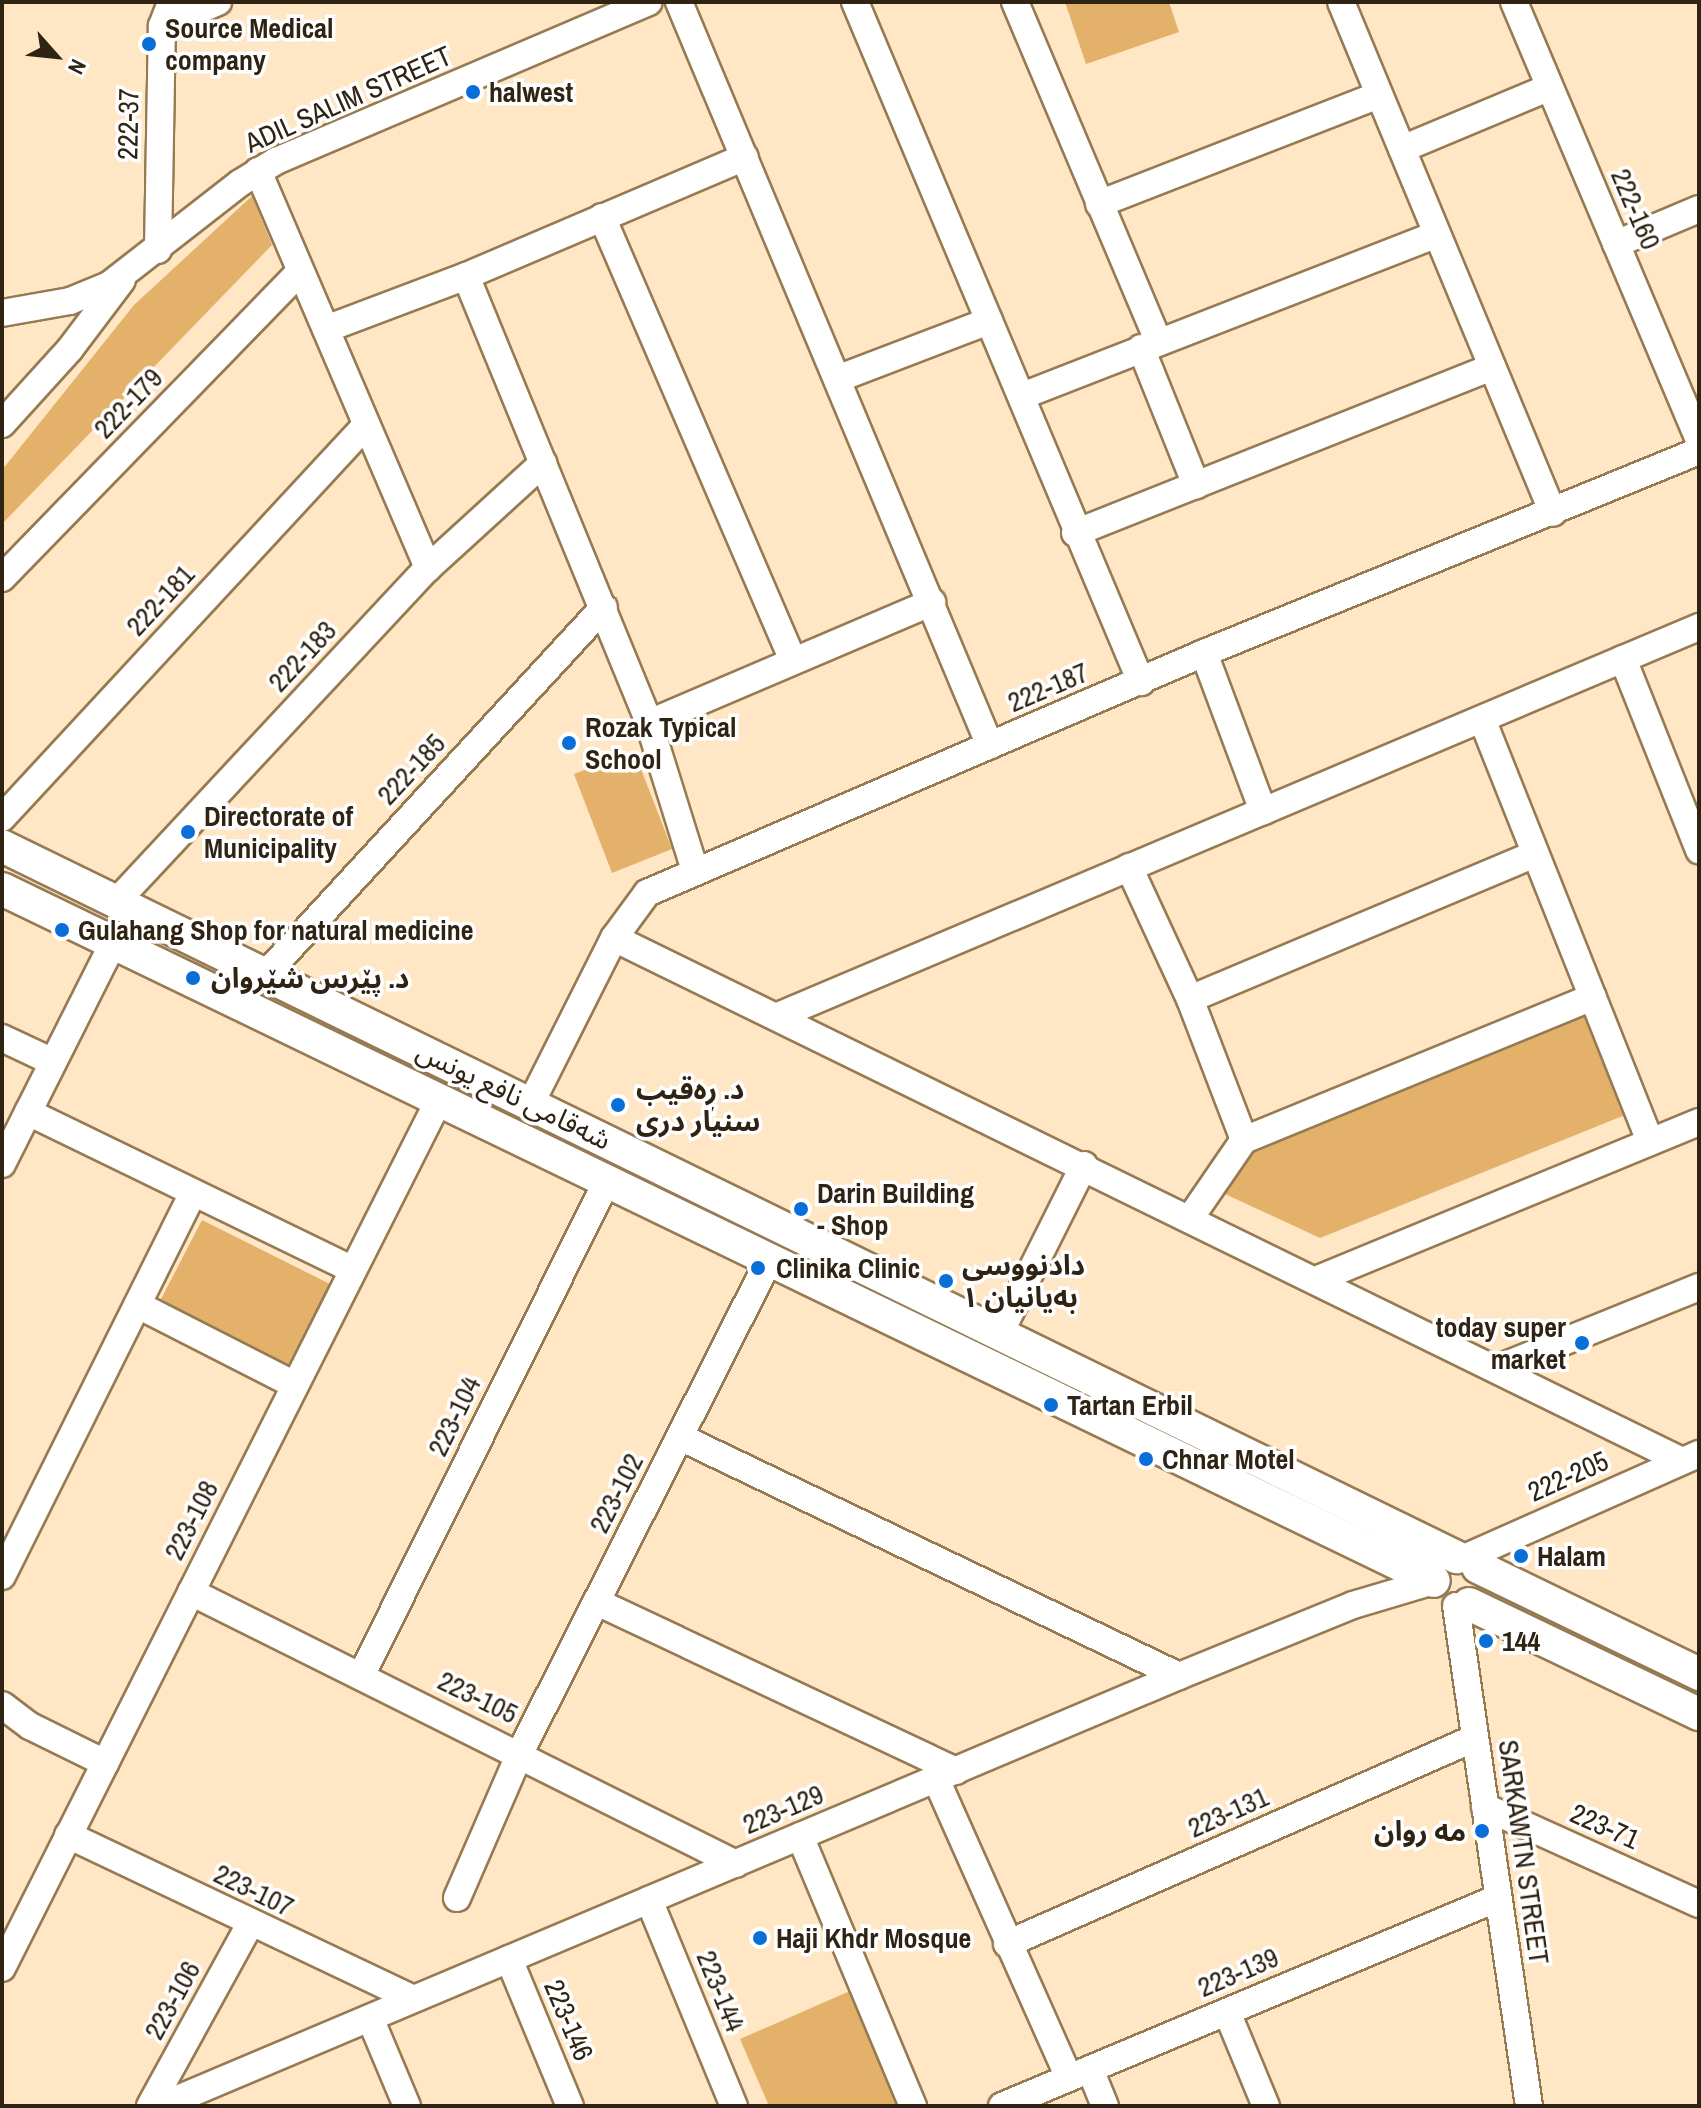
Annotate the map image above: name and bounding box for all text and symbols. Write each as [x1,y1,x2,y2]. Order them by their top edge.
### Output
place label: Source Medical company [165,11,333,77]
north arrow [16,16,96,96]
marker: Source Medical company [140,35,158,53]
street label: ADIL SALIM STREET [239,38,457,160]
text: N [61,54,94,80]
place label: halwest [489,75,573,109]
marker: halwest [464,83,482,101]
street label: 222-37 [111,88,145,160]
street label: 222-160 [1604,164,1668,254]
street label: 222-179 [87,361,169,445]
street label: 222-181 [119,558,201,642]
street label: 222-183 [261,614,343,698]
street label: 222-187 [1003,655,1093,719]
place label: Rozak Typical School [585,710,736,776]
street label: 222-185 [370,727,452,811]
marker: Rozak Typical School [560,734,578,752]
place label: Directorate of Municipality [204,799,353,865]
marker: Directorate of Municipality [179,823,197,841]
place label: Gulahang Shop for natural medicine [78,913,474,947]
marker: Gulahang Shop for natural medicine [53,921,71,939]
place label: د. پێرس شێروان [211,961,409,995]
marker: د. پێرس شێروان [182,967,204,989]
street label: شەقامی نافع یونس [411,1033,617,1157]
place label: د. ڕەقیب سنیار دری [636,1072,760,1138]
marker: د. ڕەقیب سنیار دری [607,1094,629,1116]
place label: Darin Building - Shop [817,1176,974,1242]
marker: Darin Building - Shop [792,1200,810,1218]
place label: دادنووسی بەیانیان ١ [962,1248,1085,1314]
place label: Clinika Clinic [776,1251,920,1285]
marker: Clinika Clinic [747,1257,769,1279]
marker: دادنووسی بەیانیان ١ [937,1272,955,1290]
place label: today super market [1436,1310,1566,1376]
marker: today super market [1573,1334,1591,1352]
street label: 223-104 [420,1371,488,1461]
place label: Tartan Erbil [1067,1388,1193,1422]
marker: Tartan Erbil [1042,1396,1060,1414]
place label: Chnar Motel [1162,1442,1295,1476]
street label: 222-205 [1523,1444,1613,1508]
street label: 223-102 [582,1448,650,1538]
marker: Chnar Motel [1137,1450,1155,1468]
street label: 223-108 [157,1475,225,1565]
place label: Halam [1537,1539,1606,1573]
marker: Halam [1512,1547,1530,1565]
place label: 144 [1502,1624,1540,1658]
marker: 144 [1477,1632,1495,1650]
street label: 223-105 [433,1663,523,1731]
street label: SARKAWTN STREET [1492,1738,1556,1966]
street label: 223-129 [738,1777,828,1841]
street label: 223-131 [1183,1780,1273,1844]
street label: 223-71 [1566,1796,1644,1856]
place label: مه روان [1374,1814,1466,1848]
marker: مه روان [1473,1822,1491,1840]
street label: 223-107 [209,1856,299,1924]
place label: Haji Khdr Mosque [776,1921,971,1955]
marker: Haji Khdr Mosque [751,1929,769,1947]
street label: 223-139 [1193,1940,1283,2004]
street label: 223-144 [690,1946,752,2036]
street label: 223-106 [137,1955,207,2045]
street label: 223-146 [537,1975,601,2065]

